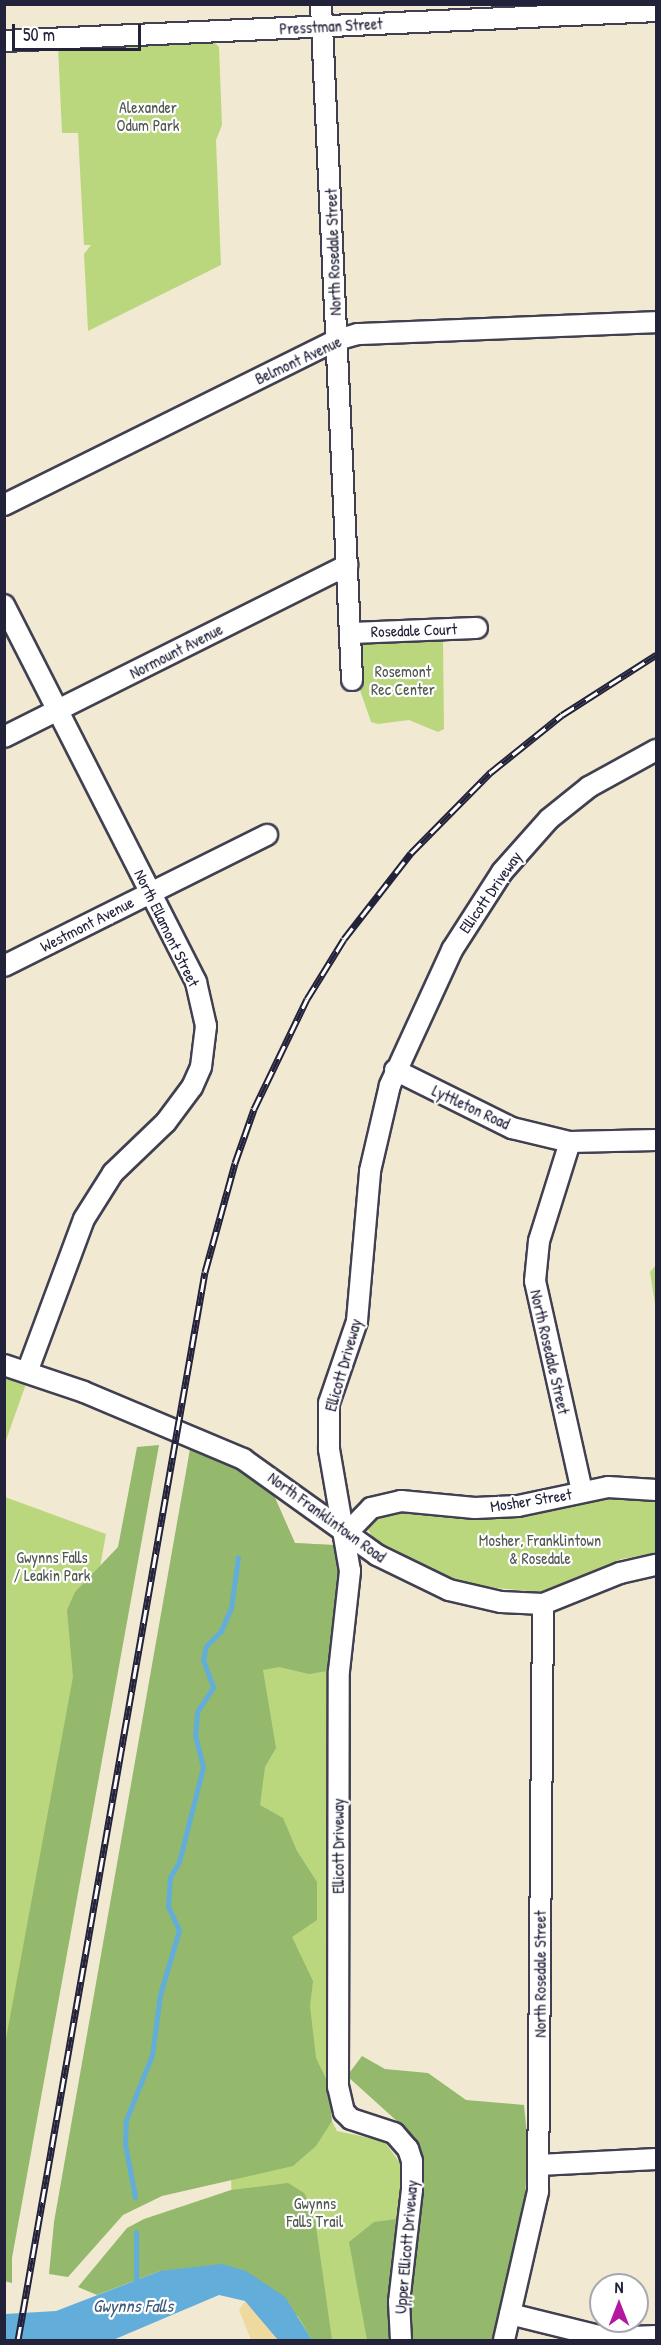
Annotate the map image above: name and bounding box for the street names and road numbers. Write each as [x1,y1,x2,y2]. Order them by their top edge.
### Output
street label: Presstman Street [279,14,383,38]
street label: North Rosedale Street [321,188,345,316]
street label: Belmont Avenue [252,332,344,388]
street label: Normount Avenue [126,619,226,683]
street label: Rosedale Court [371,619,457,641]
street label: Ellicott Driveway [455,847,525,937]
street label: North Ellamont Street [130,866,204,990]
street label: Westmont Avenue [37,892,137,956]
street label: Lyttleton Road [429,1081,513,1133]
street label: North Rosedale Street [526,1288,574,1416]
street label: Ellicott Driveway [321,1316,365,1414]
street label: North Franklintown Road [264,1468,390,1566]
street label: Mosher Street [489,1484,573,1516]
street label: Ellicott Driveway [328,1798,348,1894]
street label: North Rosedale Street [530,1910,550,2038]
street label: Upper Ellicott Driveway [391,2179,421,2315]

